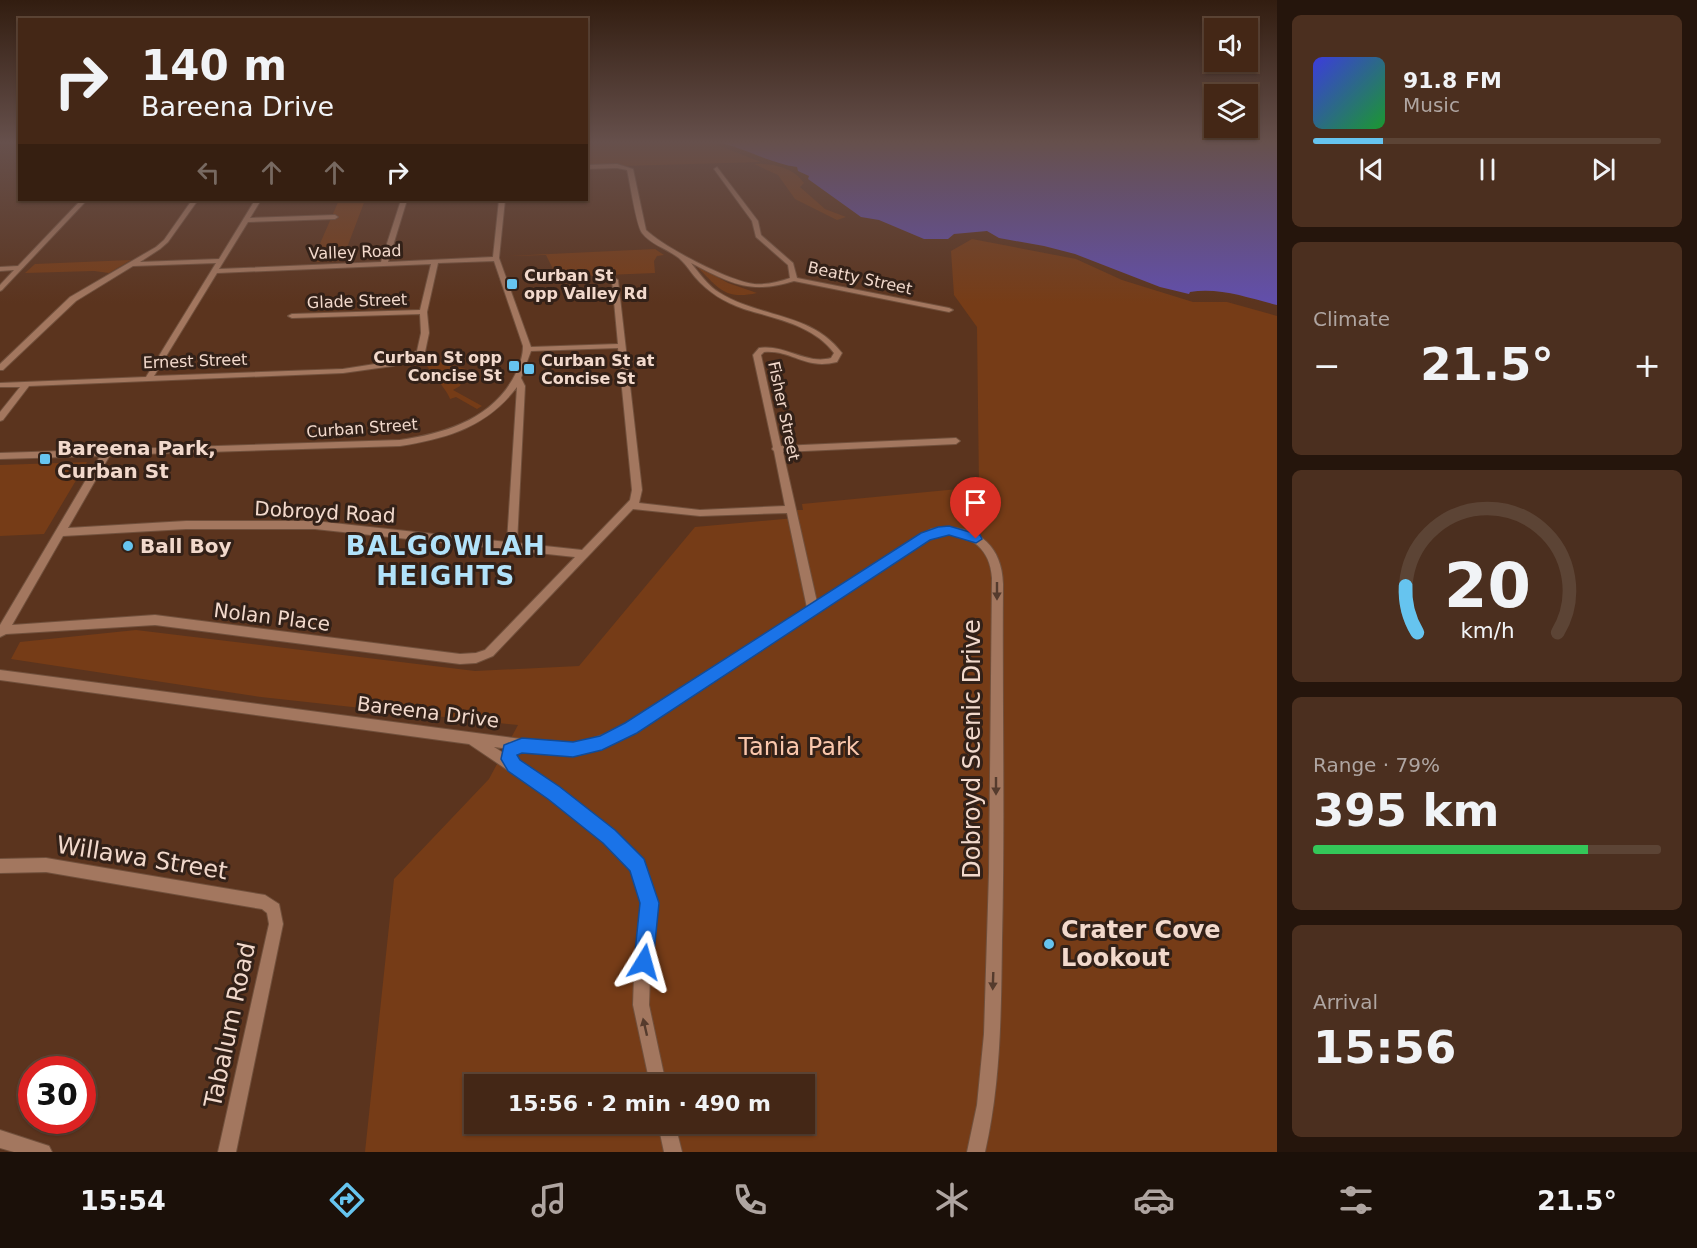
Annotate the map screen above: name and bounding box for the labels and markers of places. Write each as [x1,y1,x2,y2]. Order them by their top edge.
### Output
place label: Curban St opp Valley Rd [524,266,647,303]
marker: Curban St opp Valley Rd [505,277,519,291]
place label: Curban St opp Concise St [373,348,502,385]
place label: Curban St at Concise St [541,351,655,388]
marker: Curban St opp Concise St [507,359,521,373]
marker: Curban St at Concise St [522,362,536,376]
place label: Bareena Park, Curban St [57,436,216,483]
marker: Bareena Park, Curban St [38,452,52,466]
pin [950,477,1001,539]
place label: Ball Boy [140,534,231,558]
marker: Ball Boy [121,539,135,553]
place label: Crater Cove Lookout [1061,916,1221,972]
marker: Crater Cove Lookout [1042,937,1056,951]

